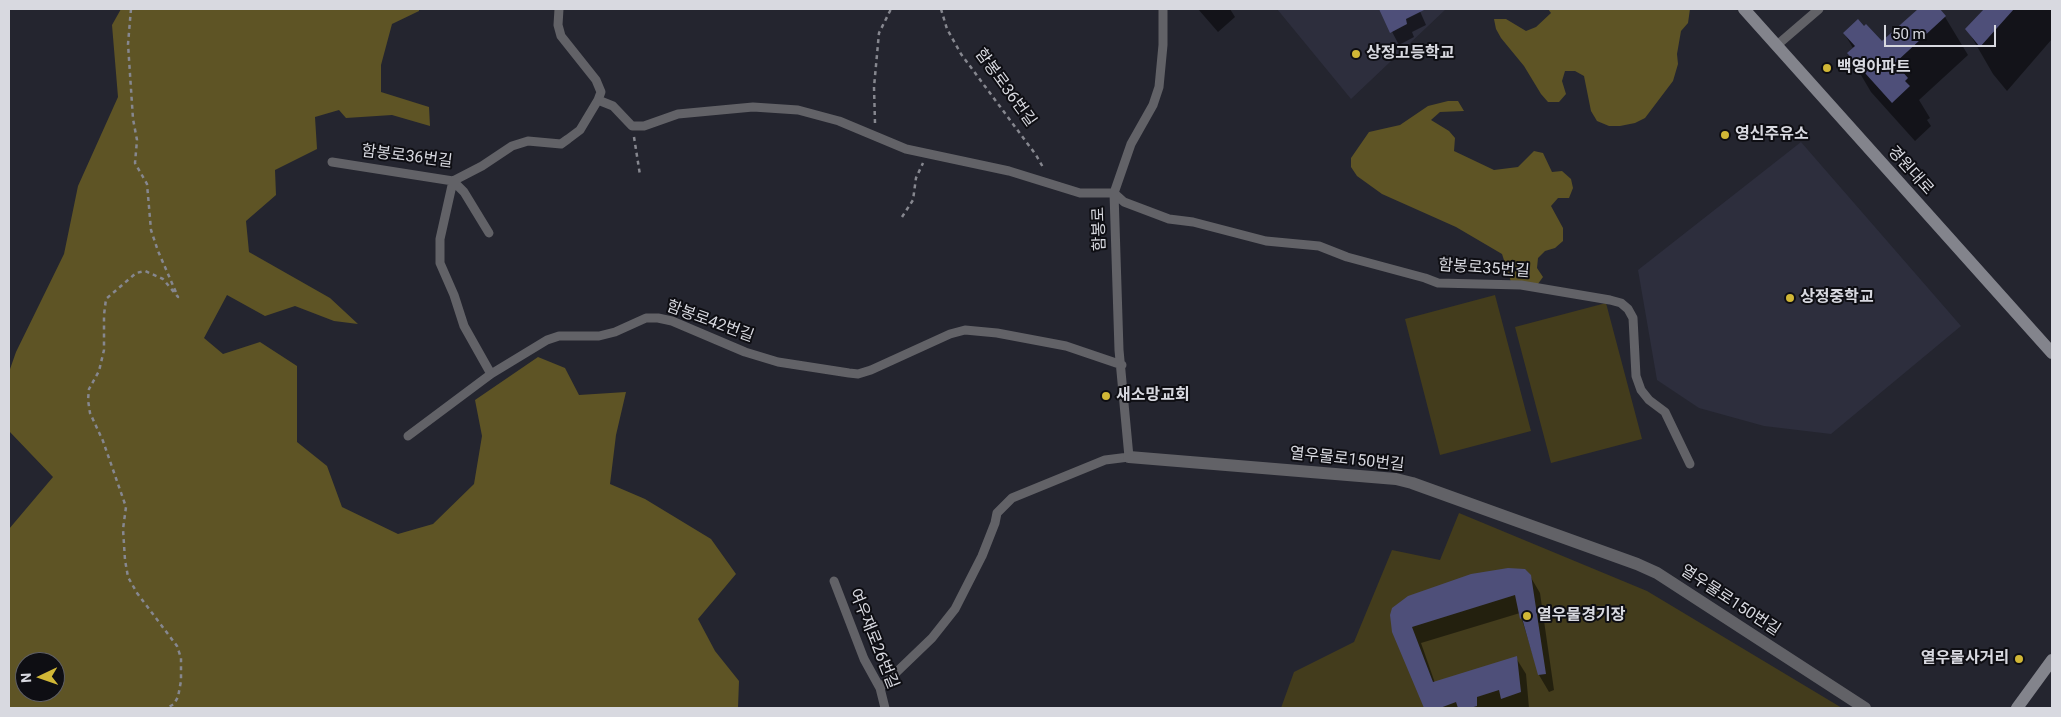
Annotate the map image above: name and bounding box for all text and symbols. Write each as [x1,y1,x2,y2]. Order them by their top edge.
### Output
scale bar [1886,15,1998,47]
text: 50 m [1892,25,1926,43]
place label: 상정고등학교 [1366,44,1454,64]
street label: 함봉로36번길 [970,45,1040,131]
marker: 상정고등학교 [1350,48,1362,60]
place label: 백영아파트 [1837,58,1911,78]
marker: 백영아파트 [1821,62,1833,74]
place label: 영신주유소 [1735,125,1809,145]
marker: 영신주유소 [1719,129,1731,141]
street label: 함봉로36번길 [360,142,454,172]
street label: 경원대로 [1883,143,1937,199]
street label: 함봉로 [1090,207,1110,251]
street label: 함봉로35번길 [1438,256,1530,282]
place label: 상정중학교 [1800,288,1874,308]
marker: 상정중학교 [1784,292,1796,304]
street label: 함봉로42번길 [664,297,756,347]
place label: 새소망교회 [1116,386,1190,406]
marker: 새소망교회 [1100,390,1112,402]
street label: 열우물로150번길 [1289,444,1405,476]
street label: 열우물로150번길 [1676,562,1784,640]
street label: 여우재로26번길 [844,586,902,692]
place label: 열우물경기장 [1537,606,1625,626]
marker: 열우물경기장 [1521,610,1533,622]
place label: 열우물사거리 [1921,649,2009,669]
north arrow [15,652,65,702]
marker: 열우물사거리 [2013,653,2025,665]
text: N [18,672,34,683]

